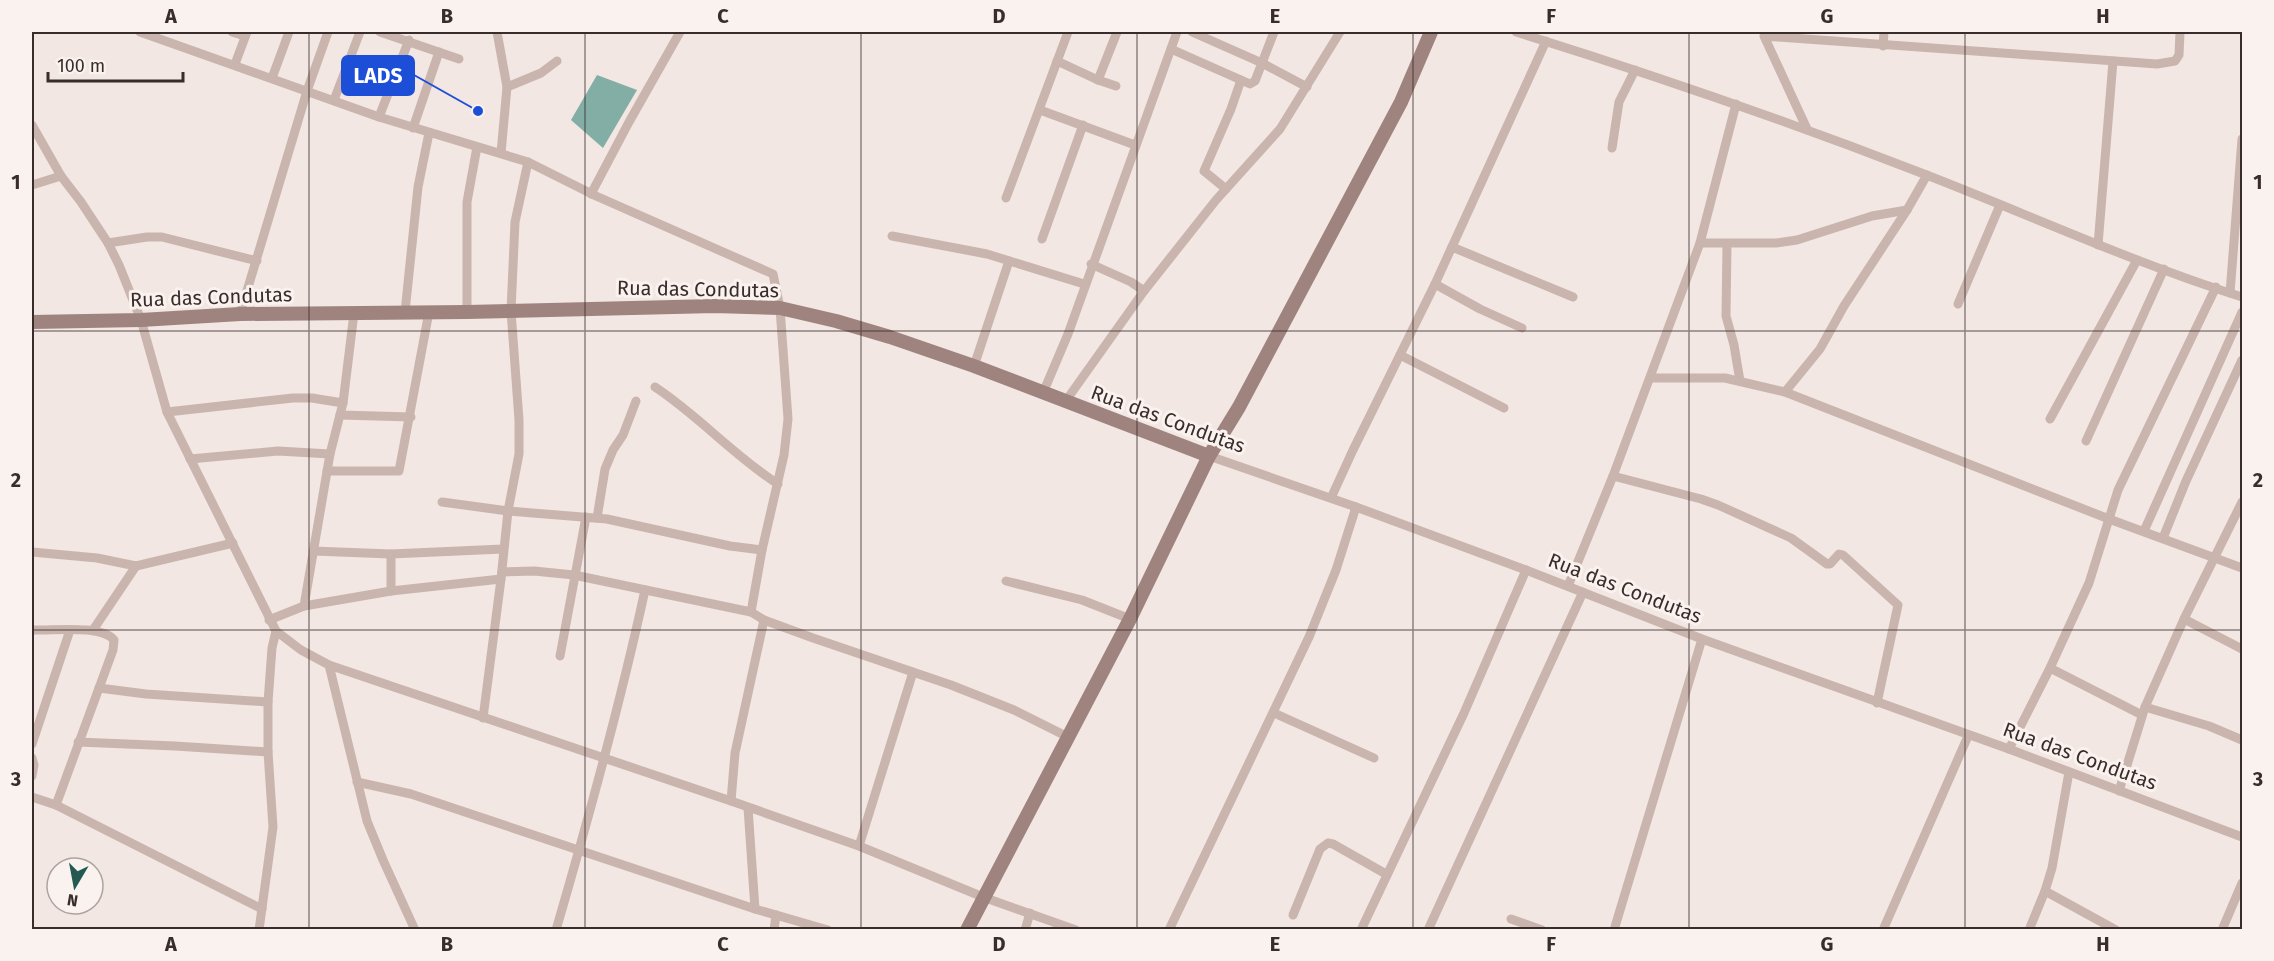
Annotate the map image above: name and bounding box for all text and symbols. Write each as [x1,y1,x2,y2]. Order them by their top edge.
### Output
text: A [164,4,178,28]
text: B [441,4,453,28]
text: C [717,4,729,28]
text: D [992,4,1006,28]
text: E [1270,4,1280,28]
text: F [1546,4,1556,28]
text: G [1821,4,1833,28]
text: H [2096,4,2110,28]
scale bar [48,45,183,83]
text: 100 m [57,55,105,77]
callout: LADS [342,56,414,95]
text: LADS [354,63,402,89]
text: 1 [11,170,21,194]
text: 1 [2253,170,2263,194]
street label: Rua das Condutas [617,276,779,302]
street label: Rua das Condutas [130,282,292,312]
street label: Rua das Condutas [1088,380,1248,458]
text: 2 [11,468,21,492]
text: 2 [2253,468,2263,492]
street label: Rua das Condutas [1545,548,1705,628]
street label: Rua das Condutas [2000,717,2160,795]
text: 3 [10,767,21,791]
text: 3 [2252,767,2263,791]
north arrow [45,856,105,916]
text: N [66,890,79,911]
text: A [164,932,178,956]
text: B [441,932,453,956]
text: C [717,932,729,956]
text: D [992,932,1006,956]
text: E [1270,932,1280,956]
text: F [1546,932,1556,956]
text: G [1821,932,1833,956]
text: H [2096,932,2110,956]

